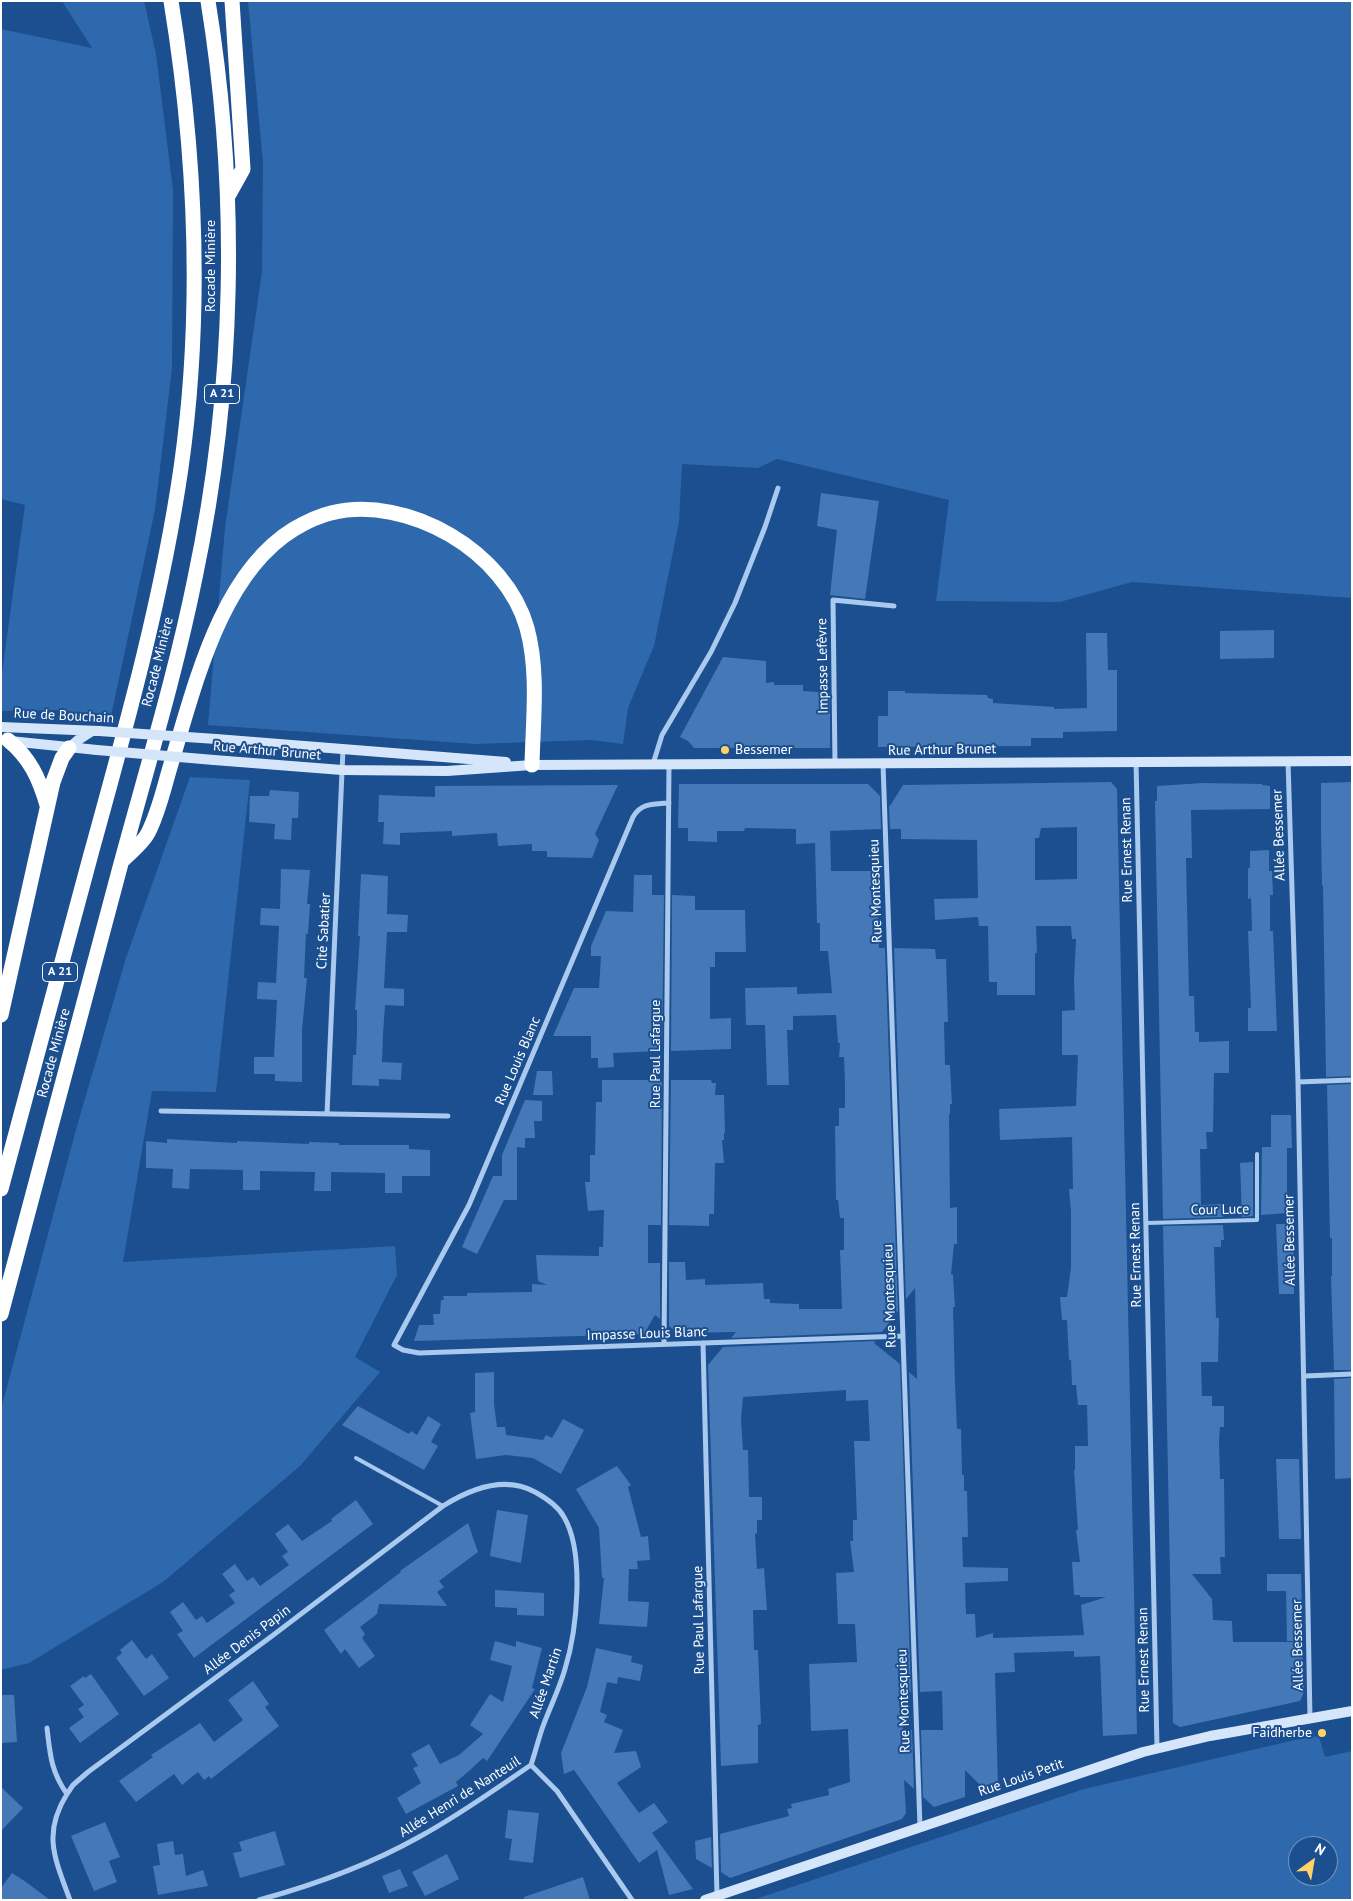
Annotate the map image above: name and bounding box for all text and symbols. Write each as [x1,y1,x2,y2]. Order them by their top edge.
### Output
street label: Rocade Minière [203,220,219,312]
road number: A 21 [204,384,240,404]
street label: Rocade Minière [139,615,177,709]
street label: Impasse Lefèvre [814,618,832,714]
street label: Rue de Bouchain [13,705,115,727]
street label: Rue Arthur Brunet [212,738,322,764]
street label: Rue Arthur Brunet [888,741,996,759]
place label: Bessemer [735,742,792,758]
marker: Bessemer [719,744,731,756]
street label: Allée Bessemer [1269,789,1289,881]
street label: Rue Ernest Renan [1118,797,1136,903]
street label: Rue Montesquieu [866,839,886,943]
street label: Cité Sabatier [314,892,334,970]
road number: A 21 [42,962,78,982]
street label: Rue Paul Lafargue [648,1000,664,1108]
street label: Rocade Minière [34,1006,74,1100]
street label: Rue Louis Blanc [492,1014,544,1108]
street label: Allée Bessemer [1281,1194,1299,1286]
street label: Cour Luce [1191,1201,1249,1219]
street label: Rue Ernest Renan [1127,1202,1145,1308]
street label: Rue Montesquieu [880,1244,900,1348]
street label: Impasse Louis Blanc [586,1324,708,1344]
street label: Rue Paul Lafargue [690,1566,708,1674]
street label: Allée Bessemer [1289,1599,1307,1691]
street label: Allée Denis Papin [200,1602,294,1678]
street label: Rue Ernest Renan [1135,1607,1153,1713]
street label: Allée Martin [526,1646,566,1720]
street label: Rue Montesquieu [894,1649,914,1753]
place label: Faidherbe [1252,1725,1312,1741]
marker: Faidherbe [1316,1727,1328,1739]
street label: Allée Henri de Nanteuil [396,1753,524,1841]
street label: Rue Louis Petit [976,1756,1066,1800]
north arrow [1288,1836,1338,1886]
text: N [1312,1839,1329,1859]

